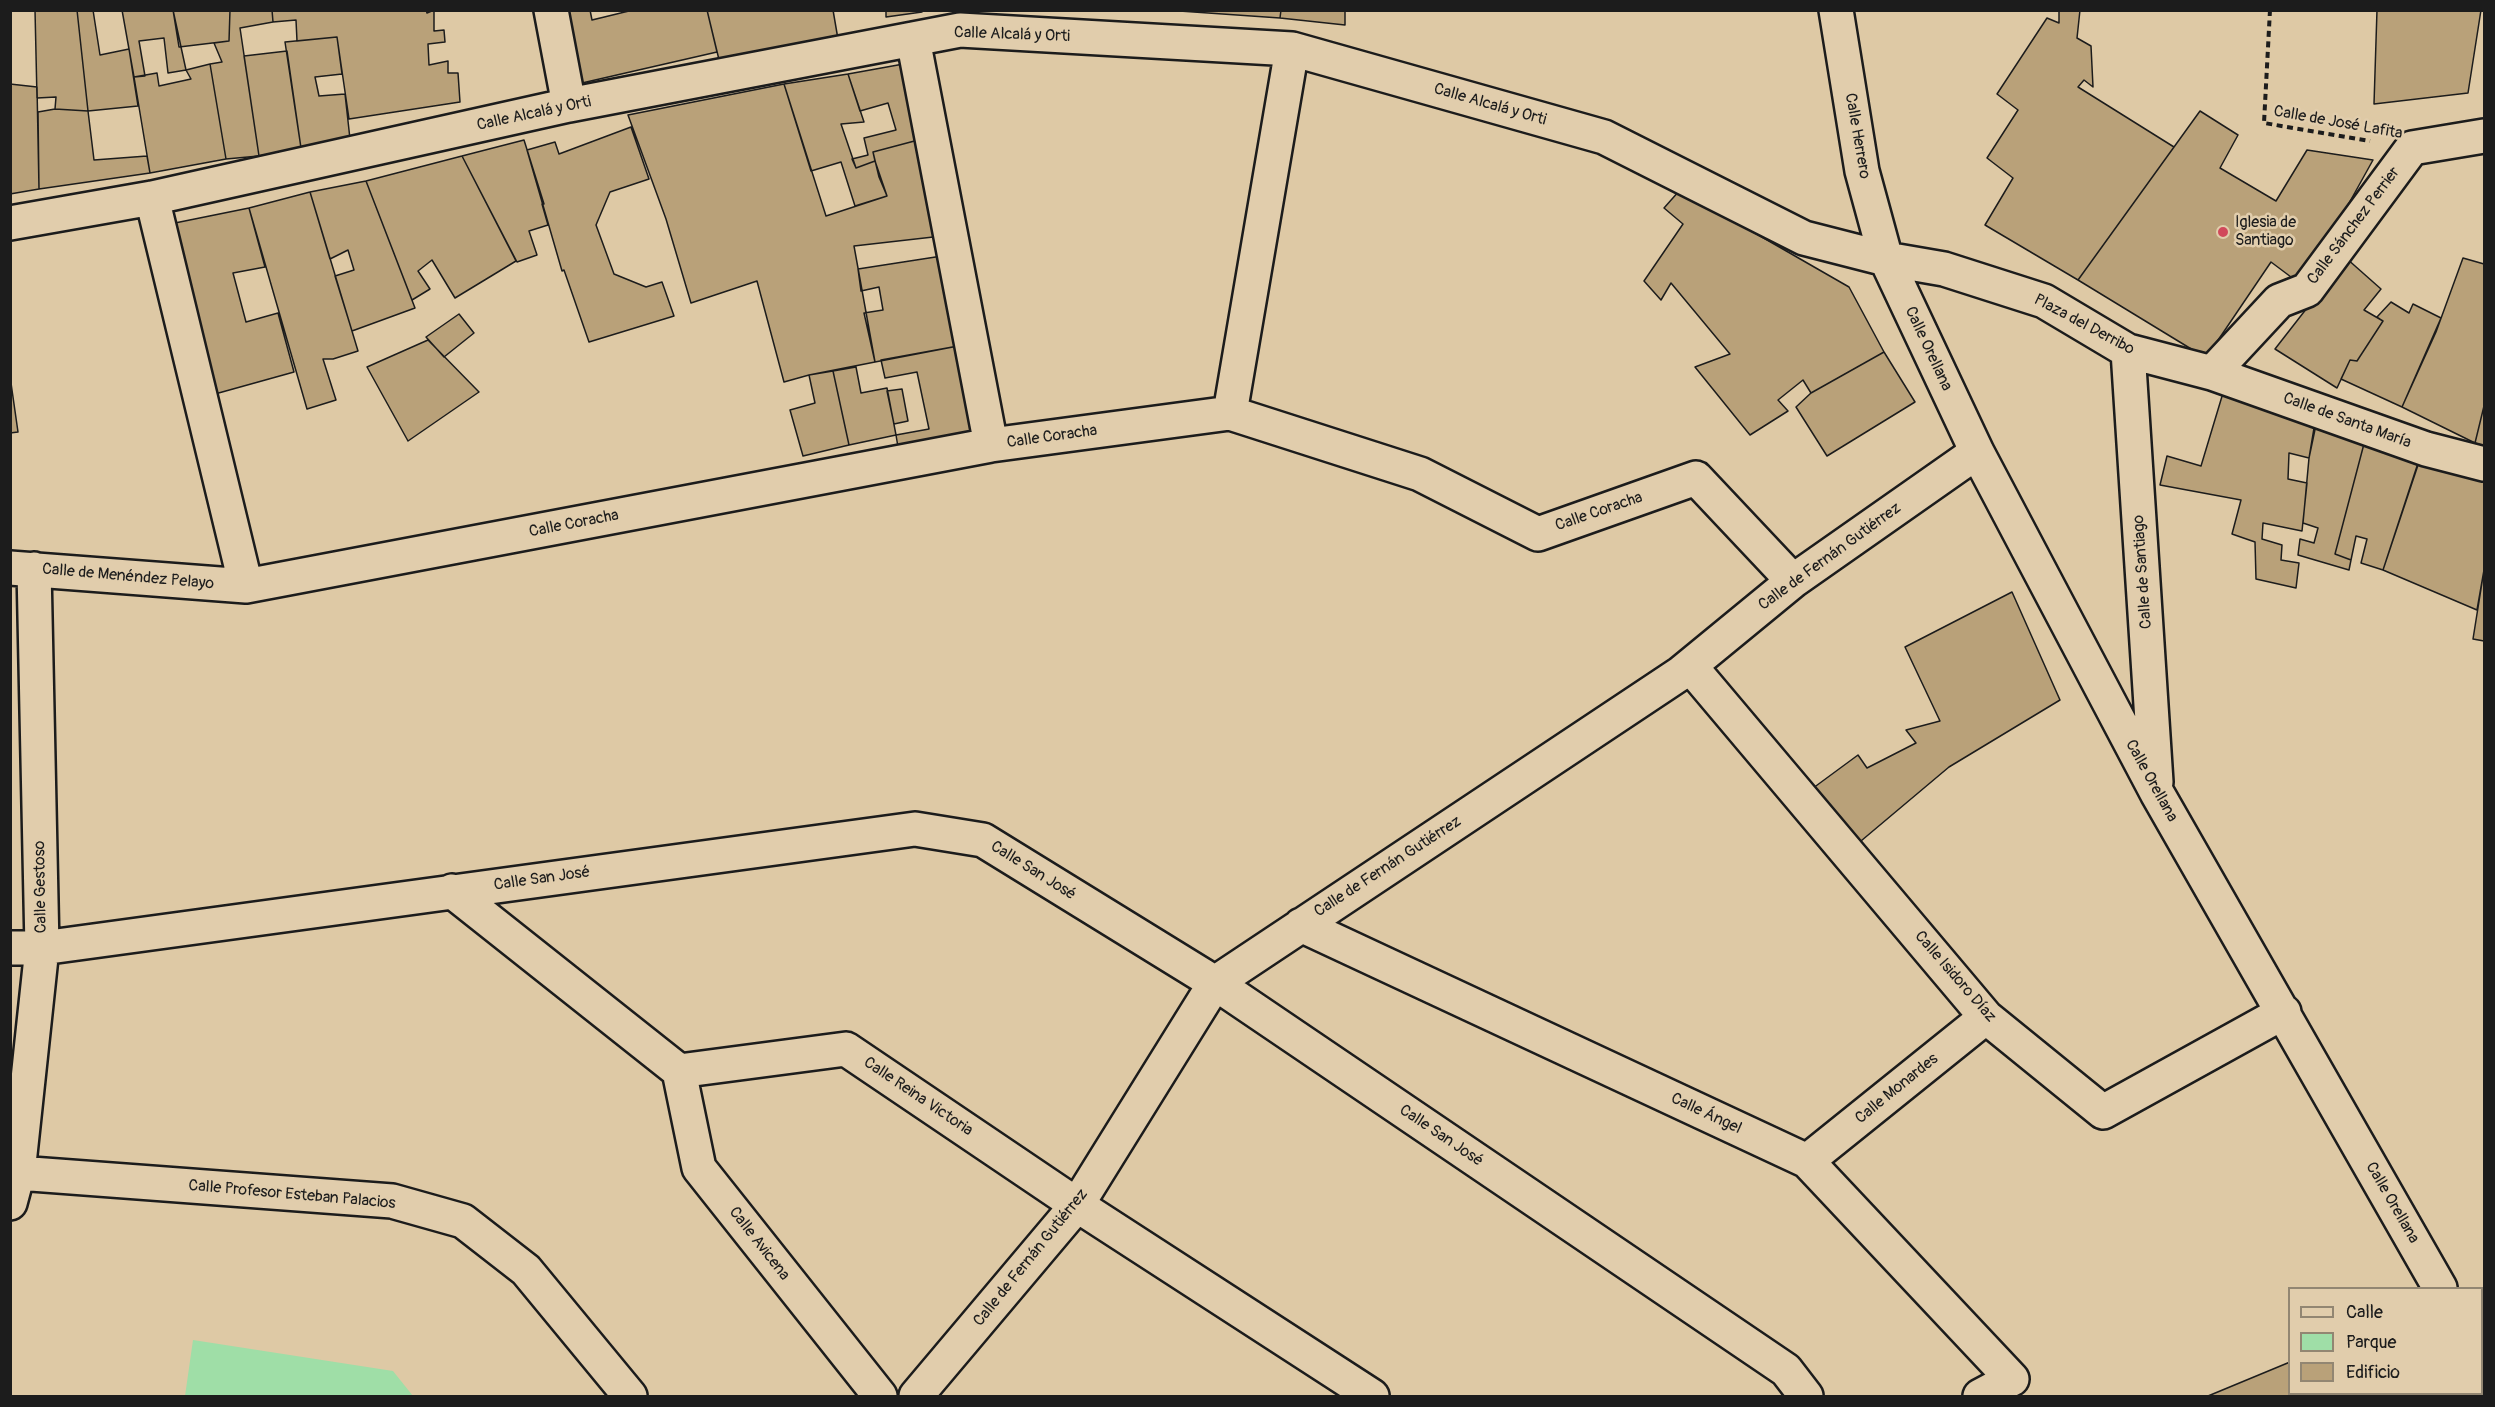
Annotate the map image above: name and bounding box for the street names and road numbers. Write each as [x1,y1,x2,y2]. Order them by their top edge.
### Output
street label: Calle Alcalá y Orti [954,23,1070,47]
street label: Calle Alcalá y Orti [1431,80,1549,130]
street label: Calle Herrero [1840,92,1874,180]
street label: Calle Alcalá y Orti [475,93,593,135]
street label: Calle de José Lafita [2272,102,2404,144]
street label: Calle Sánchez Perrier [2304,163,2404,289]
street label: Plaza del Derribo [2030,290,2138,360]
street label: Calle Orellana [1900,304,1956,394]
street label: Calle de Santa María [2280,389,2414,453]
street label: Calle Coracha [1006,421,1098,453]
street label: Calle Coracha [1553,488,1645,536]
street label: Calle de Fernán Gutiérrez [1755,499,1905,615]
street label: Calle Coracha [528,506,620,542]
street label: Calle de Santiago [2129,514,2157,630]
street label: Calle de Menéndez Pelayo [41,560,215,594]
street label: Calle Orellana [2121,737,2181,825]
street label: Calle de Fernán Gutiérrez [1311,812,1465,922]
street label: Calle San José [987,837,1079,905]
street label: Calle Gestoso [31,840,51,934]
street label: Calle San José [493,863,591,895]
street label: Calle Isidoro Díaz [1910,927,2000,1027]
street label: Calle Monardes [1852,1050,1942,1128]
street label: Calle Reina Victoria [860,1053,976,1141]
street label: Calle Ángel [1668,1089,1744,1139]
street label: Calle San José [1395,1101,1487,1171]
street label: Calle Orellana [2361,1159,2423,1247]
street label: Calle Profesor Esteban Palacios [188,1176,396,1214]
street label: Calle de Fernán Gutiérrez [970,1185,1092,1331]
street label: Calle Avicena [724,1203,794,1285]

